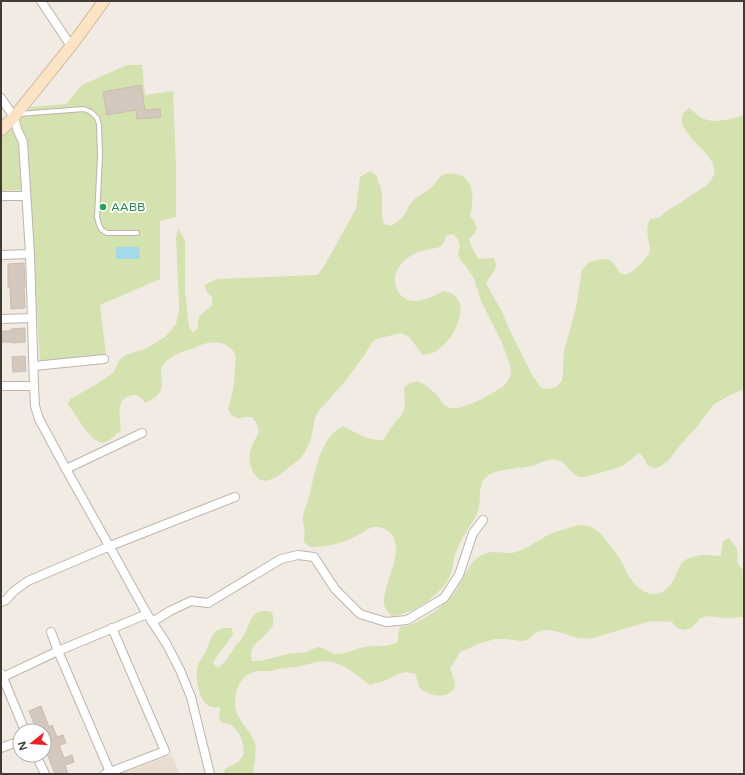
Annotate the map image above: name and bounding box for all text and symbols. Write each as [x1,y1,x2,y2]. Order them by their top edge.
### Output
place label: AABB [111,200,145,214]
marker: AABB [98,202,108,212]
north arrow [12,723,52,763]
text: N [15,740,30,752]

